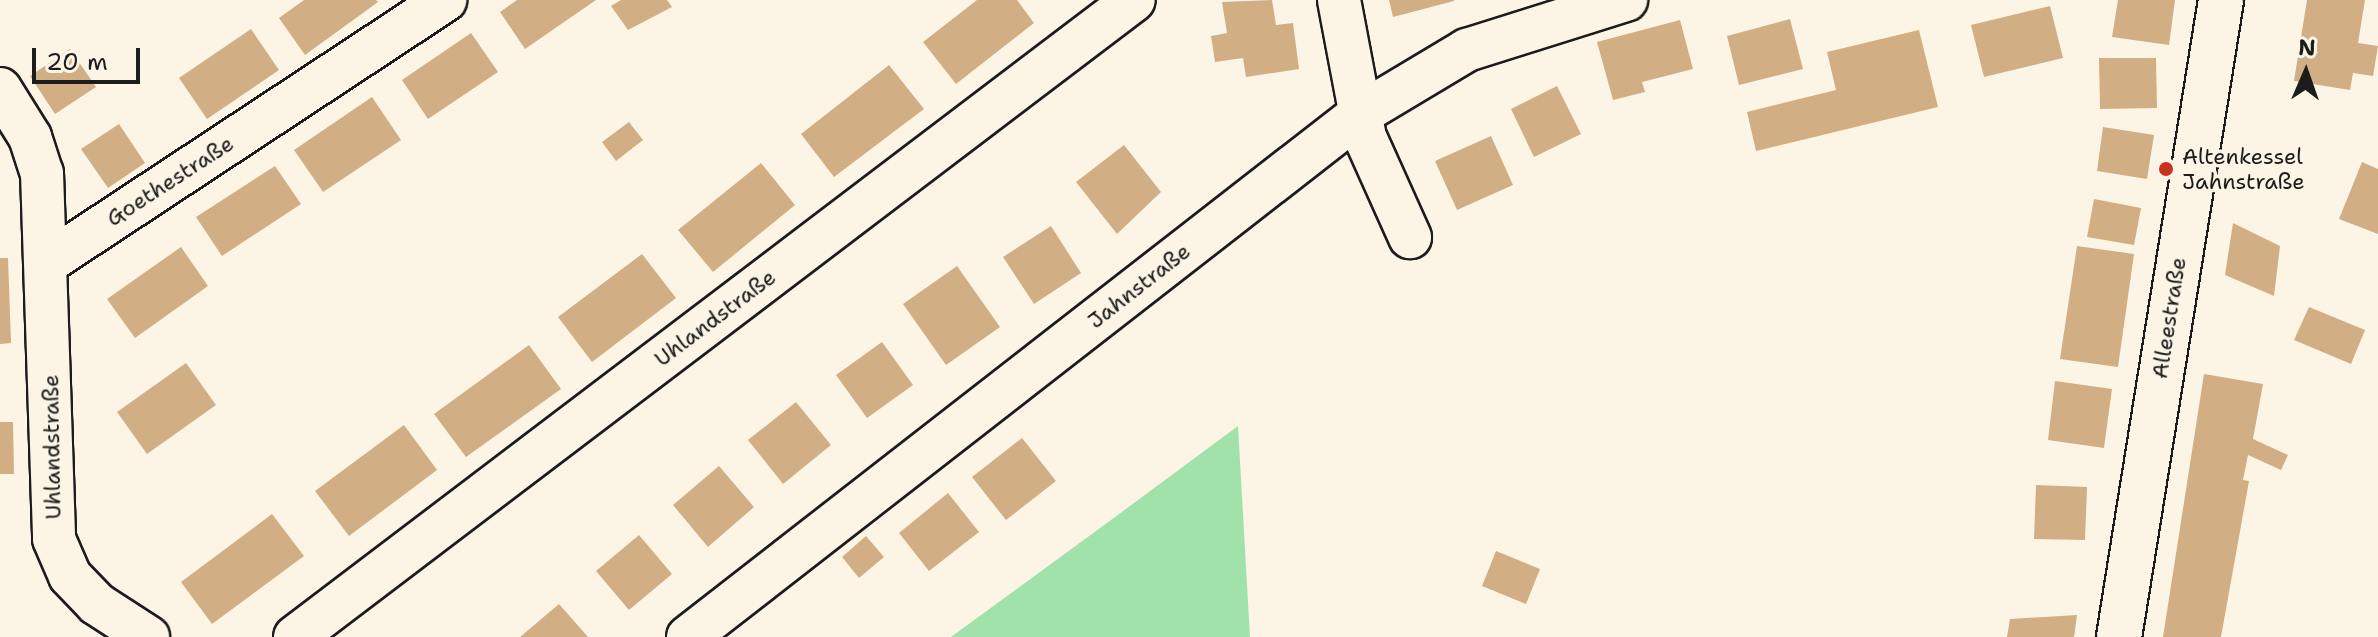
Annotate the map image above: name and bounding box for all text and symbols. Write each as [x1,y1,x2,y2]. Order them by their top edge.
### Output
scale bar [36,32,144,82]
north arrow [2266,32,2346,112]
text: N [2298,33,2316,62]
text: 20 m [46,46,108,78]
street label: Goethestraße [101,130,239,232]
place label: Altenkessel Jahnstraße [2182,143,2305,194]
marker: Altenkessel Jahnstraße [2157,160,2175,178]
street label: Jahnstraße [1083,238,1195,334]
street label: Alleestraße [2146,255,2192,381]
street label: Uhlandstraße [649,264,781,372]
street label: Uhlandstraße [38,374,66,520]

